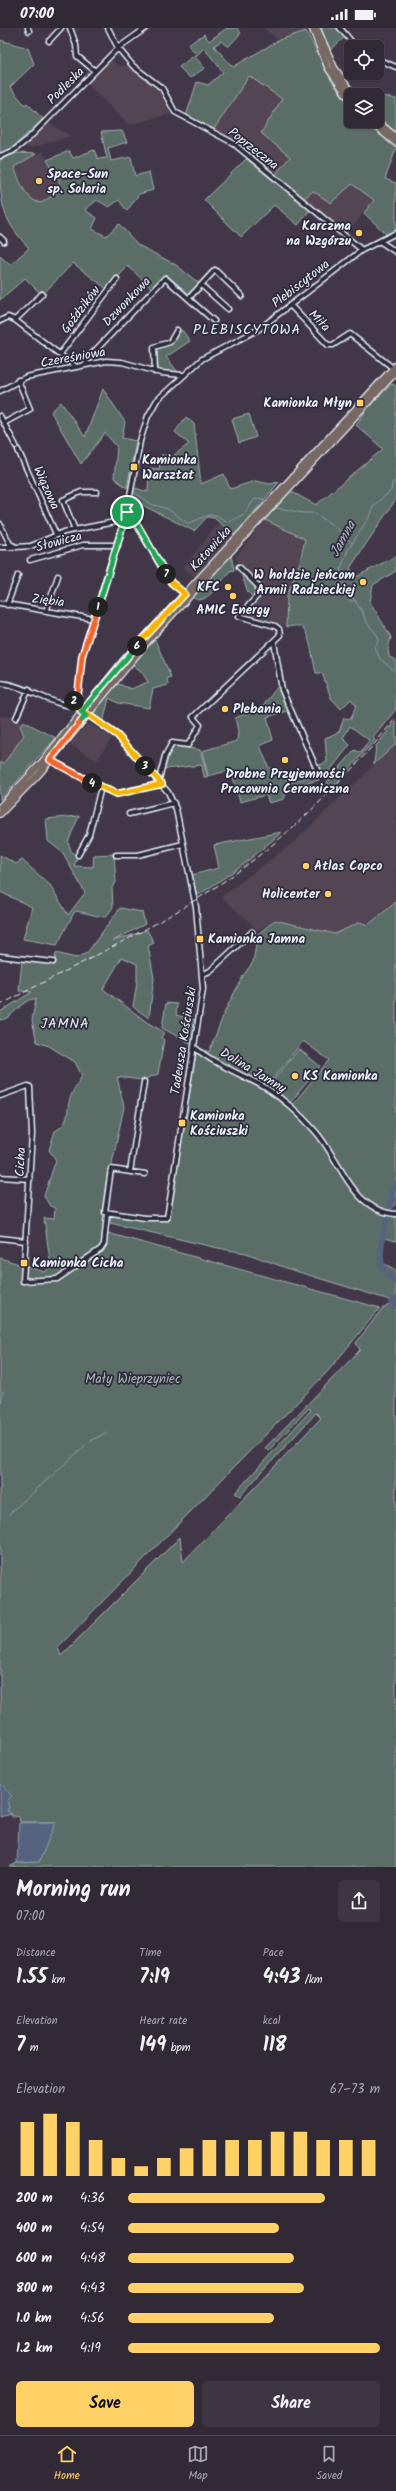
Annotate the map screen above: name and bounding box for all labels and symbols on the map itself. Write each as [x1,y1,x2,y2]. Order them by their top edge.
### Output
street label: Podleska [42,62,90,110]
street label: Poprzeczna [223,122,283,176]
place label: Space-Sun sp. Solaria [47,164,108,200]
marker: Space-Sun sp. Solaria [34,176,44,186]
place label: Karczma na Wzgórzu [286,216,352,252]
marker: Karczma na Wzgórzu [354,228,364,238]
street label: Plebiscytowa [267,254,335,314]
street label: Dzwonkowa [98,272,156,332]
street label: Goździków [56,281,106,338]
street label: Miła [303,305,335,337]
district label: PLEBISCYTOWA [193,319,301,341]
street label: Czereśniowa [39,342,107,374]
place label: Kamionka Młyn [264,393,352,414]
marker: Kamionka Młyn [355,398,365,408]
place label: Kamionka Warsztat [142,450,197,486]
marker: Kamionka Warsztat [129,462,139,472]
street label: Wiązowa [27,463,65,513]
pin [110,495,144,529]
water label: Jamna [324,516,363,561]
street label: Katowicka [185,522,237,576]
street label: Słowicza [34,526,84,558]
pin: 7 [156,564,176,584]
place label: W hołdzie jeńcom Armii Radzieckiej [254,565,356,601]
place label: KFC [197,577,220,598]
marker: W hołdzie jeńcom Armii Radzieckiej [358,577,368,587]
marker: KFC [223,582,233,592]
street label: Ziębia [30,589,66,613]
marker: AMIC Energy [228,591,238,601]
pin: 1 [88,597,108,617]
place label: AMIC Energy [196,600,270,621]
pin: 6 [127,636,147,656]
pin: 2 [64,691,84,711]
place label: Plebania [233,699,282,720]
marker: Plebania [220,704,230,714]
marker: Drobne Przyjemności Pracownia Ceramiczna [280,755,290,765]
pin: 3 [135,756,155,776]
place label: Drobne Przyjemności Pracownia Ceramiczna [221,764,350,800]
pin: 4 [82,773,102,793]
place label: Atlas Copco [314,856,383,877]
marker: Atlas Copco [301,861,311,871]
place label: Holicenter [262,884,321,905]
marker: Holicenter [323,889,333,899]
place label: Kamionka Jamna [208,929,305,950]
marker: Kamionka Jamna [195,934,205,944]
street label: Tadeusza Kościuszki [165,985,203,1096]
district label: JAMNA [40,1013,90,1035]
street label: Dolina Jamny [216,1043,291,1100]
place label: KS Kamionka [303,1066,378,1087]
marker: KS Kamionka [290,1071,300,1081]
place label: Kamionka Kościuszki [190,1106,249,1142]
marker: Kamionka Kościuszki [177,1118,187,1128]
street label: Cicha [10,1147,32,1177]
place label: Kamionka Cicha [32,1253,124,1274]
marker: Kamionka Cicha [19,1258,29,1268]
park label: Mały Wieprzyniec [85,1369,181,1390]

